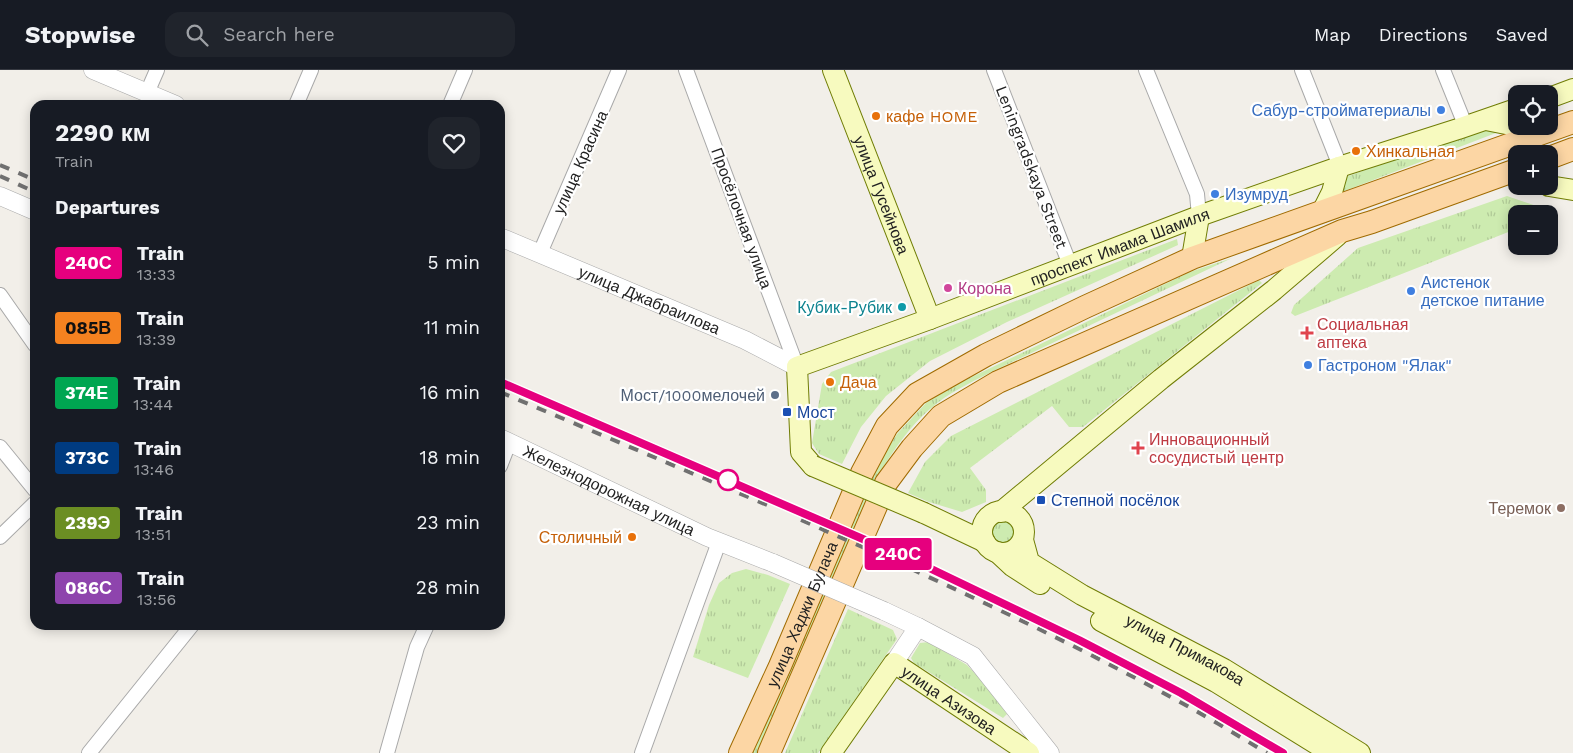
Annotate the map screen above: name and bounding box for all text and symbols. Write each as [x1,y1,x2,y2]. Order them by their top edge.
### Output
search box [165,12,515,57]
text: Stopwise [25,21,135,49]
icon: search [183,21,211,49]
text: Search here [223,23,335,46]
text: Map [1314,24,1351,45]
text: Directions [1379,24,1468,45]
text: Saved [1496,24,1548,45]
street label: Leningradskaya Street [992,83,1071,252]
map controls [1508,85,1558,255]
button: locate [1508,85,1558,135]
place label: Сабур-стройматериалы [1251,101,1431,120]
marker: Сабур-стройматериалы [1435,104,1447,116]
street label: улица Красина [549,107,612,217]
place label: кафе HOME [886,107,977,126]
marker: кафе HOME [870,110,882,122]
button: heart [428,117,480,169]
text: 2290 км [55,119,150,147]
street label: улица Гусейнова [850,133,913,257]
place label: Хинкальная [1366,142,1455,161]
street label: Просёлочная улица [707,145,776,291]
marker: Хинкальная [1350,145,1362,157]
button: + [1508,145,1558,195]
text: Train [55,152,93,171]
place label: Изумруд [1225,185,1289,204]
marker: Изумруд [1209,188,1221,200]
text: Departures [55,196,160,219]
street label: проспект Имама Шамиля [1028,204,1212,290]
button: − [1508,205,1558,255]
text: Train [137,242,184,265]
text: 5 min [428,251,480,274]
text: 240С [65,252,112,273]
street label: улица Джабраилова [576,262,723,338]
text: 13:33 [137,265,176,284]
place label: Аистенок детское питание [1421,273,1545,310]
place label: Корона [958,279,1012,298]
marker: Корона [942,282,954,294]
marker: Аистенок детское питание [1405,285,1417,297]
place label: Кубик-Рубик [797,298,893,317]
marker: Кубик-Рубик [896,301,908,313]
text: Train [136,307,184,330]
place label: Социальная аптека [1317,315,1409,352]
text: 11 min [424,316,480,339]
text: 085В [65,317,111,338]
marker: Социальная аптека [1301,327,1313,339]
text: 13:39 [136,330,176,349]
place label: Гастроном "Ялак" [1318,356,1452,375]
marker: Гастроном "Ялак" [1302,359,1314,371]
text: Train [133,372,181,395]
place label: Дача [840,373,877,392]
marker: Дача [824,376,836,388]
text: 16 min [420,381,480,404]
text: 374Е [65,382,108,403]
place label: Мост/1000мелочей [621,386,765,405]
marker: Мост/1000мелочей [769,389,781,401]
text: 13:44 [133,395,173,414]
place label: Мост [797,403,835,422]
marker: Мост [781,406,793,418]
place label: Инновационный сосудистый центр [1149,430,1284,467]
text: Train [134,437,182,460]
marker: Инновационный сосудистый центр [1131,441,1145,455]
street label: Железнодорожная улица [520,442,698,540]
text: 18 min [419,446,480,469]
text: 373C [65,447,109,468]
text: 13:46 [134,460,174,479]
unlabelled marker [717,469,739,491]
place label: Степной посёлок [1051,491,1180,510]
marker: Степной посёлок [1035,494,1047,506]
place label: Теремок [1489,499,1552,518]
text: Train [135,502,183,525]
marker: Теремок [1555,502,1567,514]
text: 23 min [416,511,480,534]
text: 239Э [65,512,110,533]
text: 13:51 [135,525,171,544]
place label: Столичный [539,528,622,547]
marker: Столичный [626,531,638,543]
line badge: 240С [863,538,933,570]
street label: улица Хаджи Булача [763,539,842,690]
text: 240С [875,543,921,564]
text: Train [137,567,185,590]
text: 28 min [416,576,480,599]
text: 086С [65,577,112,598]
text: 13:56 [137,590,176,609]
street label: улица Примакова [1122,610,1248,689]
street label: улица Азизова [898,662,1000,738]

